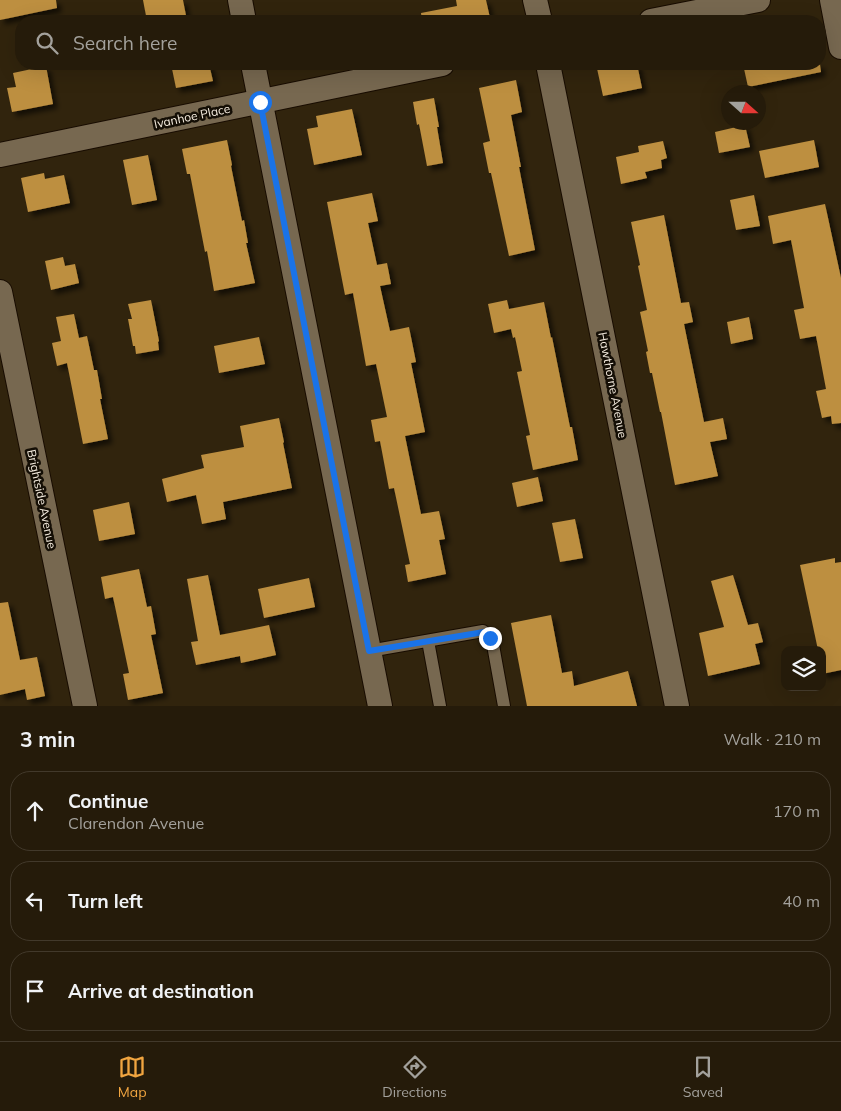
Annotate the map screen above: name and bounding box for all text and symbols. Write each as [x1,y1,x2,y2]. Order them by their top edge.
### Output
search box [15,15,826,70]
icon: search [33,29,61,57]
text: Search here [73,31,177,55]
north arrow [721,85,766,130]
route start [249,91,272,114]
street label: Ivanhoe Place [153,101,231,131]
street label: Hawthorne Avenue [595,331,631,439]
street label: Brightside Avenue [24,448,60,550]
route end [479,627,502,650]
map controls [781,646,826,691]
button: layers [781,646,826,691]
text: 3 min [20,726,75,752]
text: Walk · 210 m [723,729,821,749]
text: Continue [68,789,148,813]
icon: ahead [21,797,49,825]
text: 170 m [773,801,820,821]
text: Clarendon Avenue [68,813,204,833]
icon: left [21,887,49,915]
text: Turn left [68,889,143,913]
text: 40 m [783,891,820,911]
icon: arrive [21,977,49,1005]
text: Arrive at destination [68,979,254,1003]
tab: Map [118,1053,147,1101]
tab: Directions [382,1053,447,1101]
tab: Saved [683,1053,723,1101]

